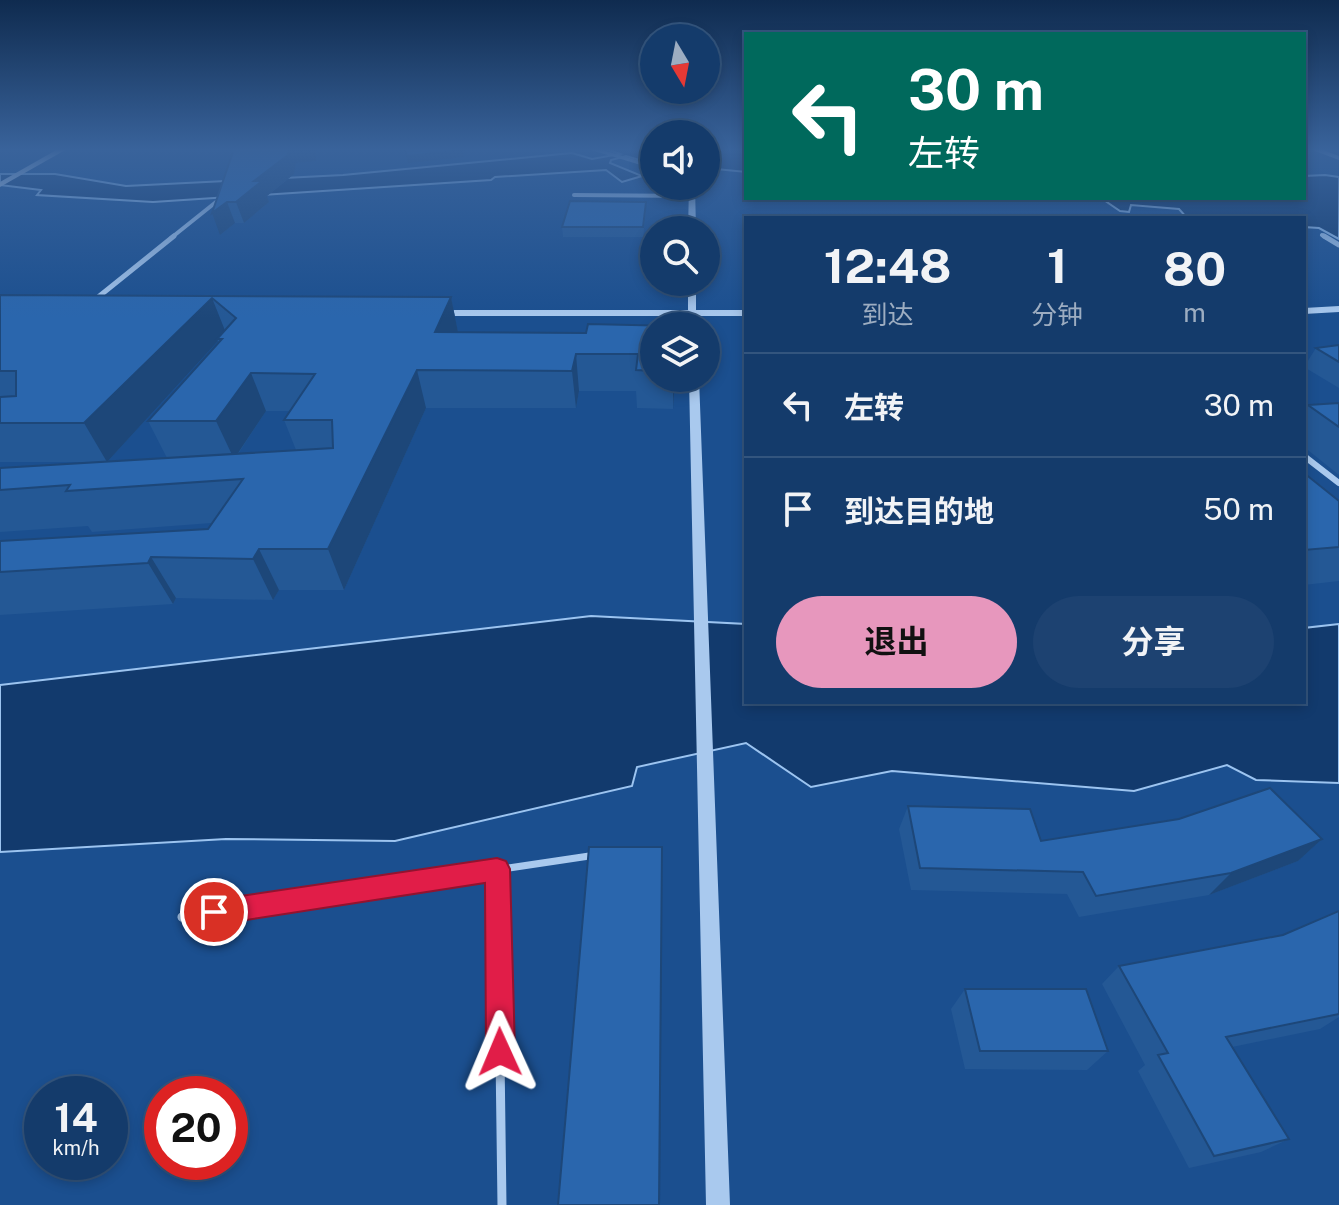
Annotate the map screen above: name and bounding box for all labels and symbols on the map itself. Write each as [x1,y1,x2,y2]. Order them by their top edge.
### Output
north arrow [640,24,720,104]
pin [180,878,248,946]
position arrow [458,1010,542,1094]
speed limit sign: 20 [144,1076,248,1180]

